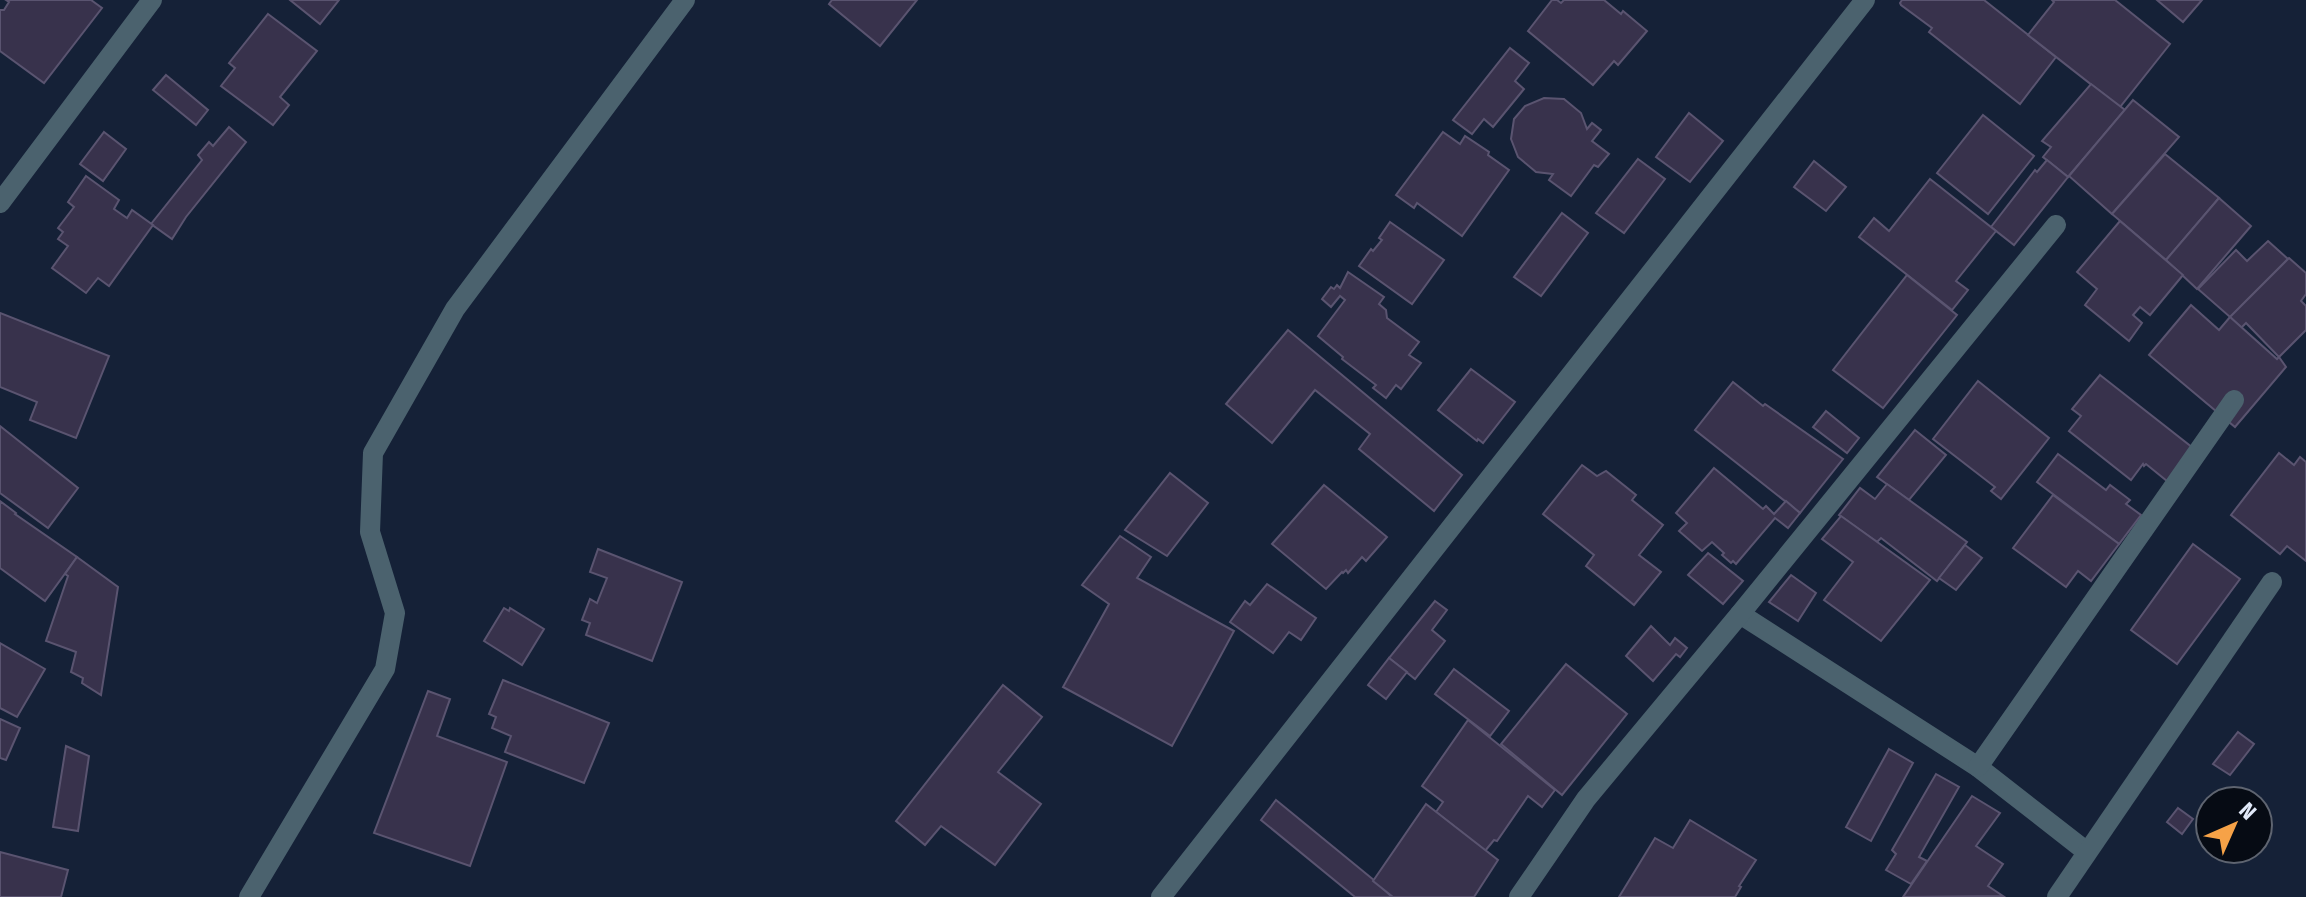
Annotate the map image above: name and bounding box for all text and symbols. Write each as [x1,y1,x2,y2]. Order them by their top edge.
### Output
north arrow [2194,785,2274,865]
text: N [2234,797,2262,825]

